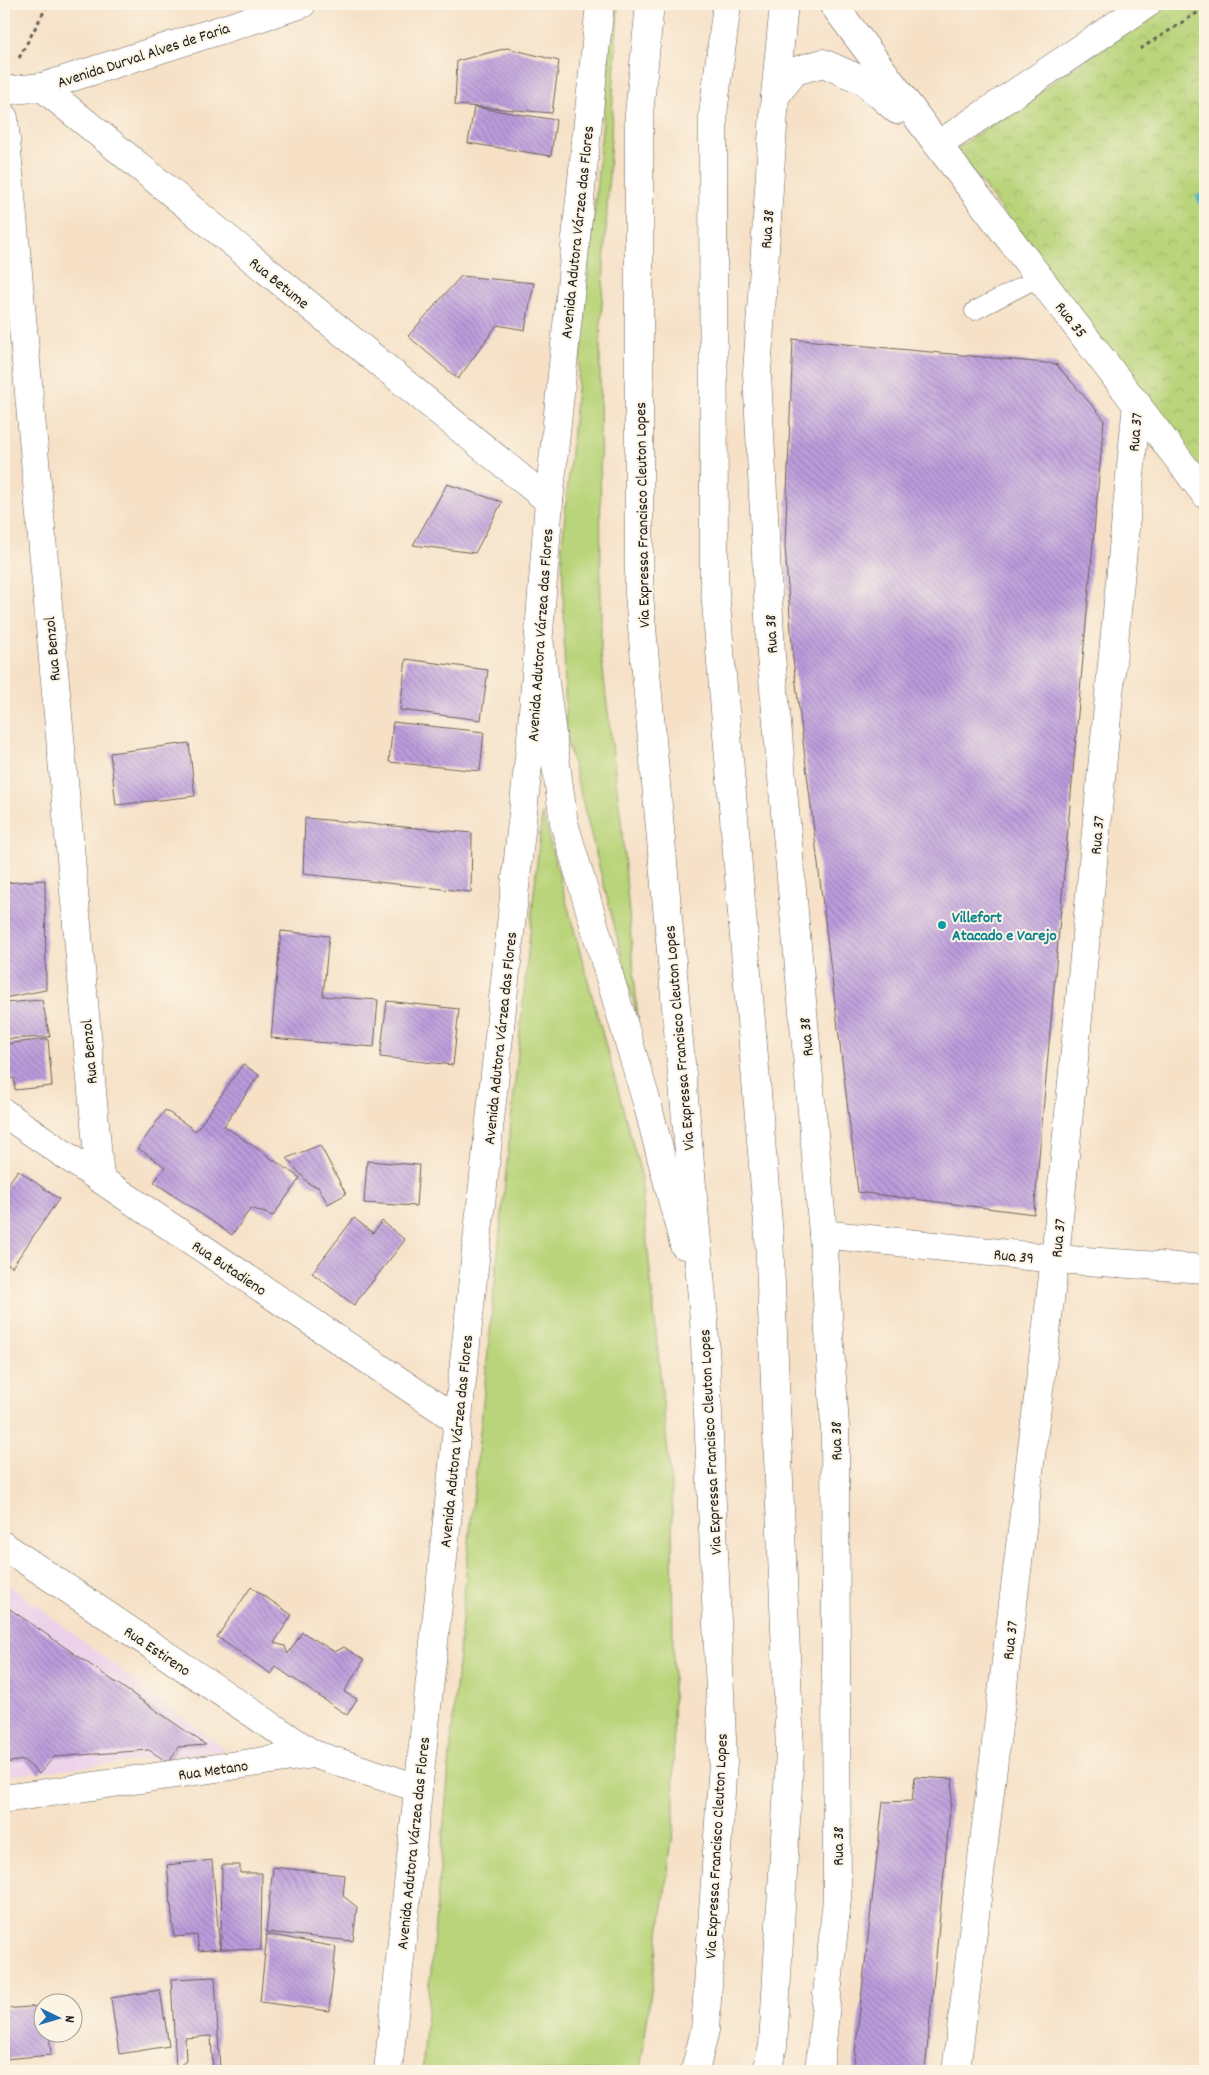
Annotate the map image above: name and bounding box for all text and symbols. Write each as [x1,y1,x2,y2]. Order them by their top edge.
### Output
street label: Avenida Durval Alves de Faria [55,17,233,95]
street label: Avenida Adutora Várzea das Flores [556,124,601,340]
street label: Rua 38 [756,209,781,250]
street label: Rua Betume [243,253,313,315]
street label: Rua 35 [1049,298,1092,344]
street label: Via Expressa Francisco Cleuton Lopes [630,402,657,628]
street label: Rua 37 [1123,412,1150,453]
street label: Avenida Adutora Várzea das Flores [523,527,560,743]
street label: Rua 38 [760,614,785,654]
street label: Rua Benzol [39,615,68,682]
street label: Rua 37 [1085,815,1112,856]
place label: Villefort Atacado e Varejo [952,907,1057,948]
marker: Villefort Atacado e Varejo [936,919,948,931]
street label: Via Expressa Francisco Cleuton Lopes [659,924,702,1151]
street label: Avenida Adutora Várzea das Flores [479,930,524,1146]
street label: Rua 38 [794,1016,821,1057]
street label: Rua Benzol [76,1018,105,1085]
street label: Rua 37 [1046,1218,1073,1259]
street label: Rua Butadieno [187,1236,271,1303]
street label: Rua 39 [992,1244,1035,1271]
street label: Via Expressa Francisco Cleuton Lopes [694,1328,729,1555]
street label: Avenida Adutora Várzea das Flores [435,1333,480,1549]
street label: Rua 38 [826,1421,849,1461]
street label: Rua 37 [998,1620,1025,1661]
street label: Rua Estireno [119,1621,195,1683]
street label: Via Expressa Francisco Cleuton Lopes [700,1733,735,1959]
street label: Avenida Adutora Várzea das Flores [392,1735,437,1951]
street label: Rua Metano [177,1755,250,1788]
street label: Rua 38 [828,1826,851,1866]
north arrow [32,1992,82,2042]
text: N [59,2015,79,2023]

